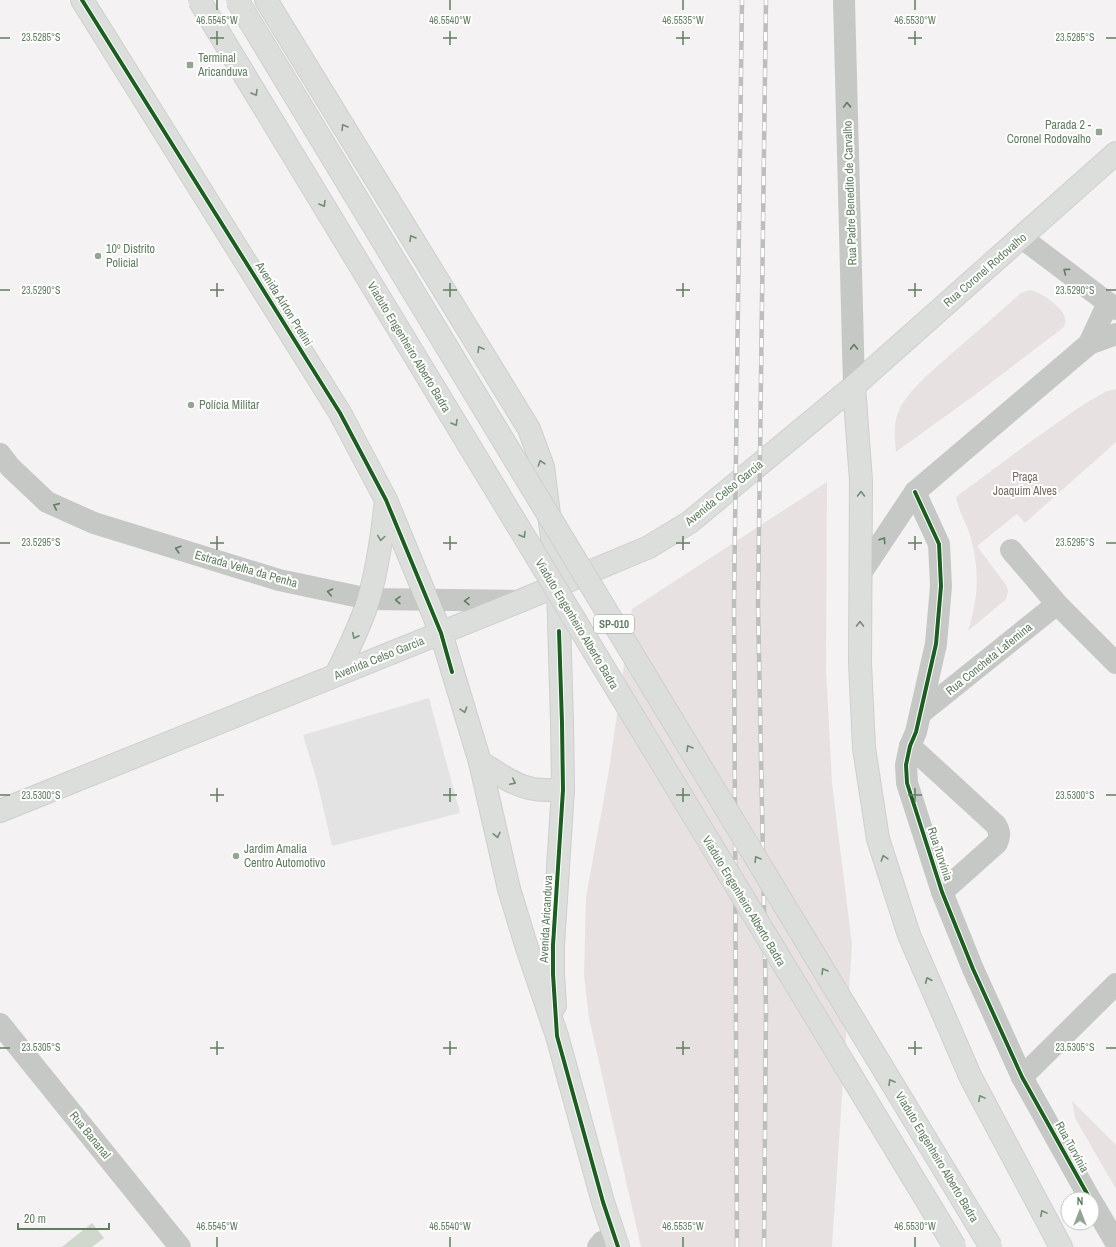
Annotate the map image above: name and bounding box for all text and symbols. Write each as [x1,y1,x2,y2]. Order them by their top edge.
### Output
text: 46.5545°W [196,14,238,27]
text: 46.5540°W [429,14,471,27]
text: 46.5535°W [662,14,704,27]
text: 46.5530°W [894,14,936,27]
text: 23.5285°S [21,31,61,44]
text: 23.5285°S [1055,31,1095,44]
place label: Terminal Aricanduva [197,50,248,80]
marker: Terminal Aricanduva [185,60,195,70]
one-way arrow [251,89,258,96]
one-way arrow [843,102,851,108]
place label: Parada 2 - Coronel Rodovalho [1007,117,1092,147]
street label: Rua Padre Benedito de Carvalho [839,120,861,266]
one-way arrow [341,124,349,131]
marker: Parada 2 - Coronel Rodovalho [1094,127,1104,137]
one-way arrow [318,200,325,207]
street label: Rua Coronel Rodovalho [940,230,1030,310]
one-way arrow [409,235,416,242]
place label: 10º Distrito Policial [106,241,155,271]
marker: 10º Distrito Policial [93,251,103,261]
street label: Avenida Aírton Pretini [251,258,316,349]
one-way arrow [1063,269,1070,276]
street label: Viaduto Engenheiro Alberto Badra [364,279,455,416]
text: 23.5290°S [21,284,61,297]
text: 23.5290°S [1055,284,1095,297]
one-way arrow [850,344,858,350]
one-way arrow [477,346,484,353]
place label: Polícia Militar [199,397,260,413]
marker: Polícia Militar [186,400,196,410]
one-way arrow [451,419,458,426]
street label: Avenida Celso Garcia [681,456,767,530]
one-way arrow [537,460,546,467]
park label: Praça Joaquim Alves [993,469,1057,499]
one-way arrow [857,491,865,497]
one-way arrow [53,503,60,511]
one-way arrow [518,531,525,538]
one-way arrow [377,535,386,541]
text: 23.5295°S [21,536,61,549]
text: 23.5295°S [1055,536,1095,549]
one-way arrow [878,538,885,545]
one-way arrow [175,545,182,554]
street label: Estrada Velha da Penha [193,547,300,591]
street label: Viaduto Engenheiro Alberto Badra [532,556,623,693]
one-way arrow [327,588,334,596]
one-way arrow [395,596,401,604]
one-way arrow [464,597,470,605]
road number: SP-010 [594,615,634,633]
street label: Rua Concheta Lafemina [943,619,1036,699]
one-way arrow [856,621,864,627]
one-way arrow [352,631,360,639]
street label: Avenida Celso Garcia [331,632,427,684]
one-way arrow [459,706,468,713]
one-way arrow [687,745,694,752]
one-way arrow [509,777,516,785]
text: 23.5300°S [21,789,61,802]
text: 23.5300°S [1055,789,1095,802]
street label: Rua Turvínia [924,825,956,884]
one-way arrow [492,832,500,839]
street label: Viaduto Engenheiro Alberto Badra [699,833,790,970]
place label: Jardim Amalia Centro Automotivo [244,841,326,871]
marker: Jardim Amalia Centro Automotivo [231,851,241,861]
one-way arrow [880,854,889,861]
one-way arrow [754,856,761,863]
street label: Avenida Aricanduva [536,874,556,964]
one-way arrow [821,968,829,975]
one-way arrow [925,976,933,984]
text: 23.5305°S [21,1041,61,1054]
text: 23.5305°S [1055,1041,1095,1054]
one-way arrow [889,1079,896,1086]
street label: Viaduto Engenheiro Alberto Badra [892,1089,983,1226]
one-way arrow [979,1095,986,1102]
street label: Rua Bananal [66,1108,114,1162]
street label: Rua Turvínia [1051,1119,1093,1176]
north arrow [1060,1191,1100,1231]
text: N [1077,1194,1083,1208]
scale bar [18,1205,109,1231]
one-way arrow [1040,1209,1048,1217]
text: 20 m [24,1211,46,1227]
text: 46.5545°W [196,1220,238,1233]
text: 46.5540°W [429,1220,471,1233]
text: 46.5535°W [662,1220,704,1233]
text: 46.5530°W [894,1220,936,1233]

